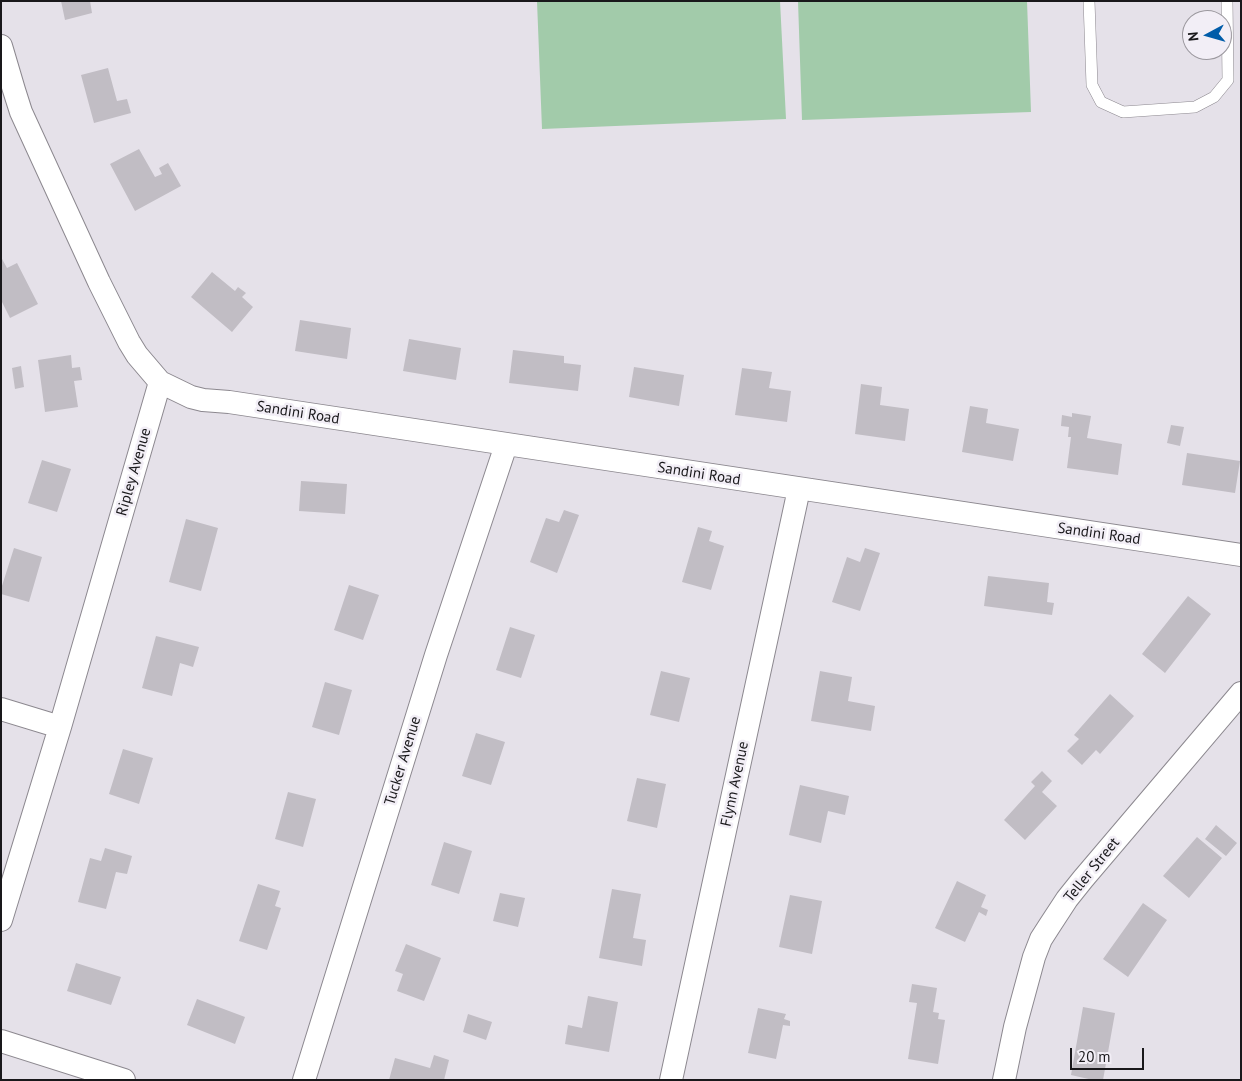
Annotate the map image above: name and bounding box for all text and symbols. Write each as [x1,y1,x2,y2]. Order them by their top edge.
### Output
north arrow [1182,10,1232,60]
text: N [1184,31,1203,42]
street label: Sandini Road [255,398,341,428]
street label: Ripley Avenue [113,426,155,518]
street label: Sandini Road [656,459,742,489]
street label: Sandini Road [1056,519,1142,549]
street label: Tucker Avenue [381,714,425,808]
street label: Flynn Avenue [717,740,753,828]
street label: Teller Street [1061,834,1123,906]
scale bar [1072,1038,1146,1070]
text: 20 m [1078,1047,1111,1066]

